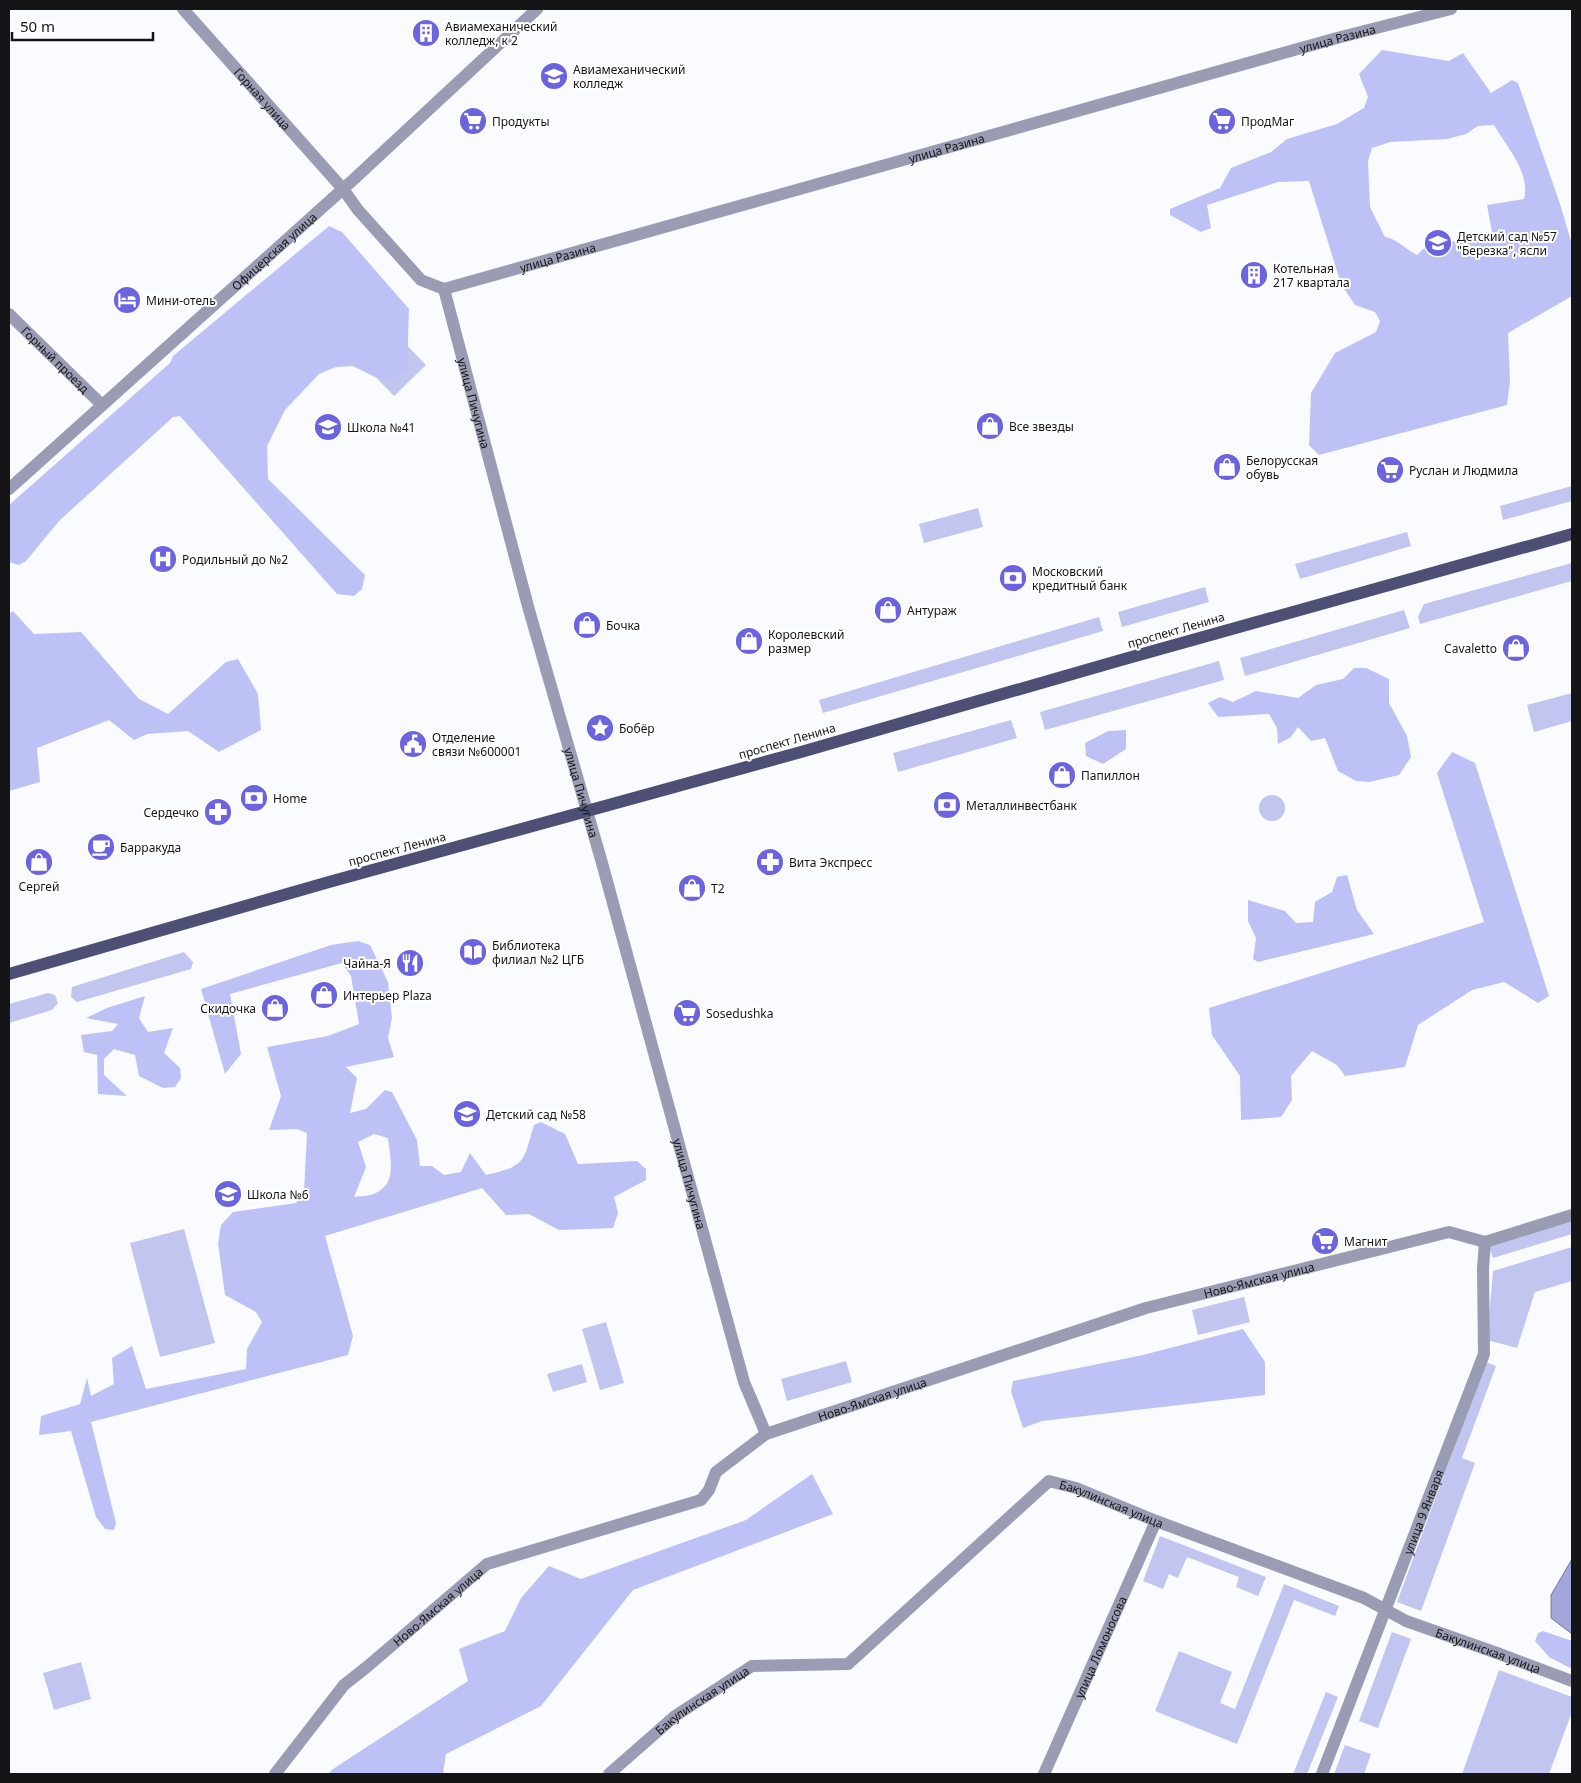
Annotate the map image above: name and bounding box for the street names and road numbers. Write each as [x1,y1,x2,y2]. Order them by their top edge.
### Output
street label: улица Разина [1297,20,1377,57]
street label: Горная улица [230,64,295,134]
street label: улица Разина [907,129,986,167]
street label: Офицерская улица [227,208,320,294]
street label: улица Разина [518,238,598,276]
street label: Горный проезд [18,322,94,397]
street label: улица Пичугина [454,356,494,450]
street label: проспект Ленина [1125,608,1227,652]
street label: проспект Ленина [736,719,838,763]
street label: улица Пичугина [561,745,603,840]
street label: проспект Ленина [346,828,448,870]
street label: улица Пичугина [669,1137,710,1231]
street label: Ново-Ямская улица [1202,1258,1316,1302]
street label: Ново-Ямская улица [815,1373,929,1425]
street label: улица 9 Января [1399,1467,1447,1557]
street label: Бакулинская улица [1058,1476,1166,1532]
street label: Ново-Ямская улица [389,1563,486,1650]
street label: улица Ломоносова [1070,1593,1130,1701]
street label: Бакулинская улица [1433,1624,1543,1677]
street label: Бакулинская улица [651,1662,752,1738]

